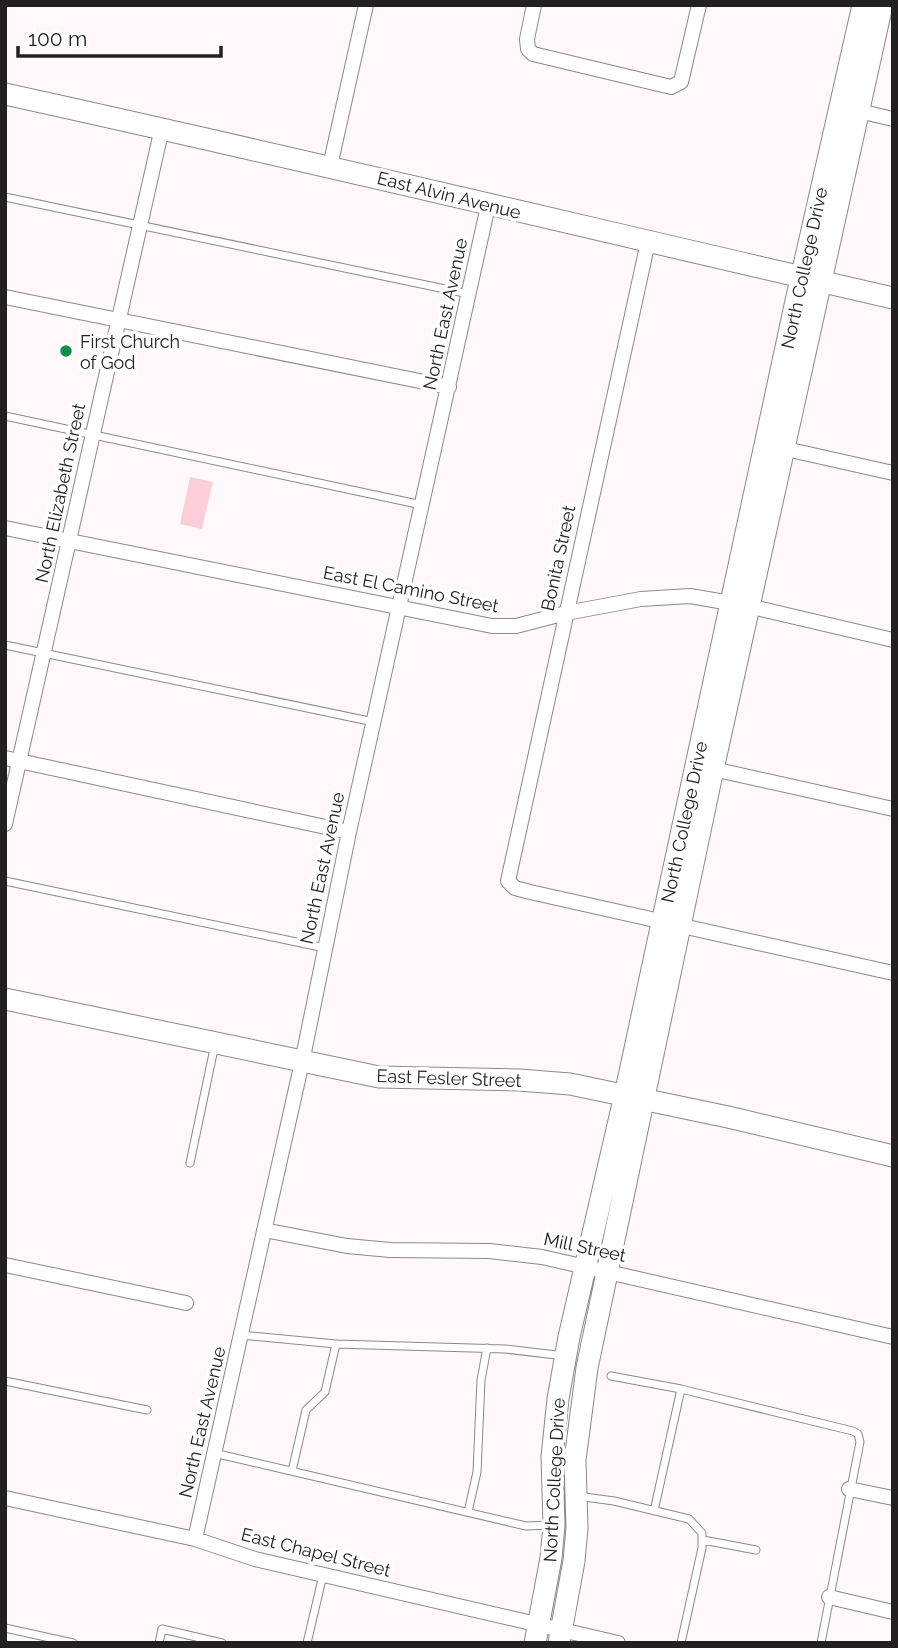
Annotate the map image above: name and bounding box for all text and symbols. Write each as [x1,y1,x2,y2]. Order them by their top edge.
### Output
scale bar [18,14,220,58]
text: 100 m [28,26,87,51]
street label: East Alvin Avenue [375,167,523,223]
street label: North College Drive [777,185,831,351]
street label: North East Avenue [419,236,471,392]
place label: First Church of God [80,331,180,373]
marker: First Church of God [58,343,74,359]
street label: North Elizabeth Street [31,401,89,585]
street label: Bonita Street [537,503,579,613]
street label: East El Camino Street [322,562,500,616]
street label: North College Drive [657,739,711,905]
street label: North East Avenue [296,790,348,946]
street label: East Fesler Street [376,1065,522,1091]
street label: Mill Street [542,1228,628,1266]
street label: North East Avenue [174,1344,230,1500]
street label: North College Drive [539,1397,569,1563]
street label: East Chapel Street [239,1523,393,1581]

